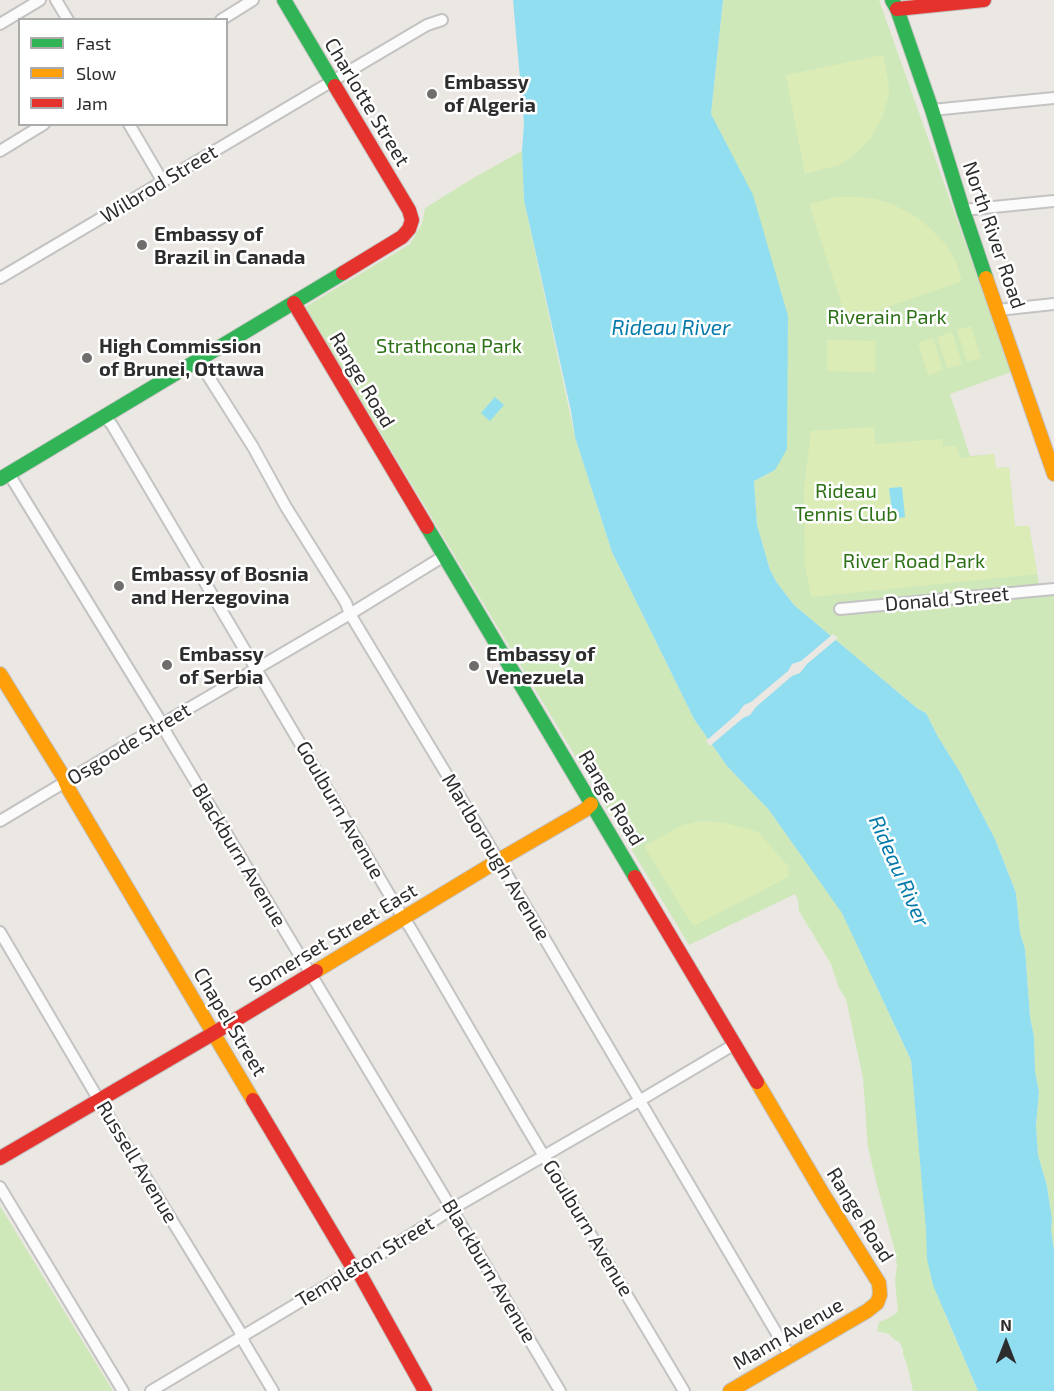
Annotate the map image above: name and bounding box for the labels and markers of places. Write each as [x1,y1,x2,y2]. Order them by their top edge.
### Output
place label: Embassy of Algeria [444,70,536,117]
marker: Embassy of Algeria [425,87,439,101]
place label: Embassy of Brazil in Canada [154,222,305,269]
marker: Embassy of Brazil in Canada [135,238,149,252]
place label: High Commission of Brunei, Ottawa [99,334,264,381]
marker: High Commission of Brunei, Ottawa [80,351,94,365]
place label: Embassy of Bosnia and Herzegovina [131,562,309,609]
marker: Embassy of Bosnia and Herzegovina [112,579,126,593]
place label: Embassy of Serbia [179,642,264,689]
place label: Embassy of Venezuela [486,642,595,689]
marker: Embassy of Serbia [160,658,174,672]
marker: Embassy of Venezuela [467,659,481,673]

